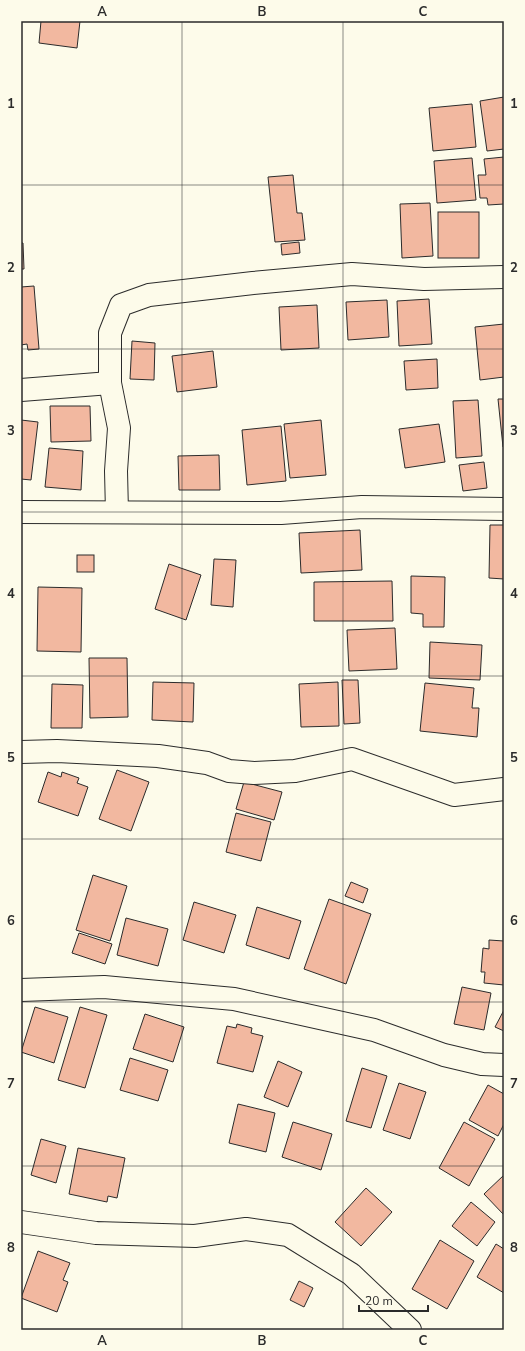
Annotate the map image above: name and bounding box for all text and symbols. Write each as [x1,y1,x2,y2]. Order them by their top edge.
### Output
text: A [97,3,107,21]
text: B [258,3,267,21]
text: C [419,3,428,21]
text: 1 [7,95,15,113]
text: 1 [510,95,518,113]
text: 2 [7,259,15,277]
text: 2 [510,259,518,277]
text: 3 [7,422,15,440]
text: 3 [510,422,518,440]
text: 4 [7,585,15,603]
text: 4 [510,585,518,603]
text: 5 [7,749,15,767]
text: 5 [510,749,518,767]
text: 6 [7,912,15,930]
text: 6 [510,912,518,930]
text: 7 [7,1075,15,1093]
text: 7 [510,1075,518,1093]
text: 8 [7,1239,15,1257]
text: 8 [510,1239,518,1257]
scale bar [359,1287,428,1313]
text: 20 m [365,1293,393,1309]
text: A [97,1332,107,1350]
text: B [258,1332,267,1350]
text: C [419,1332,428,1350]

